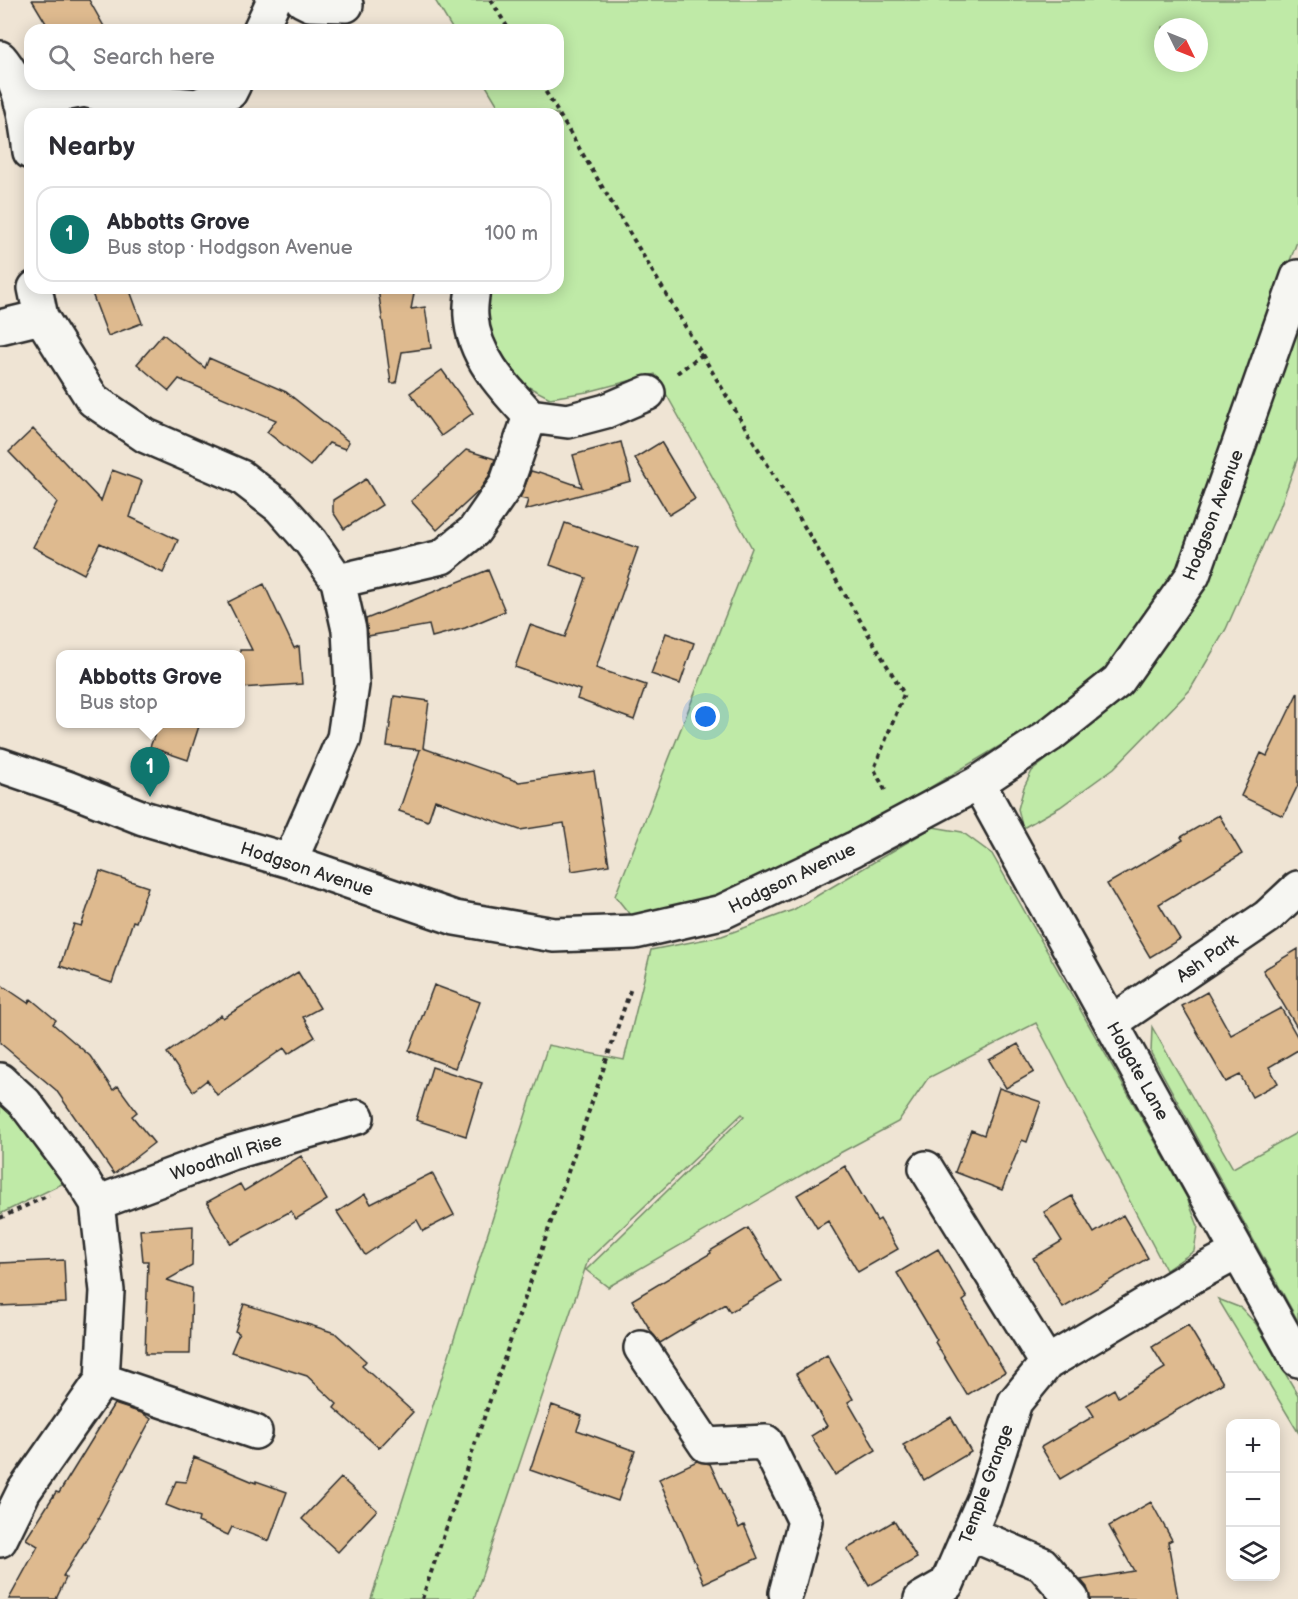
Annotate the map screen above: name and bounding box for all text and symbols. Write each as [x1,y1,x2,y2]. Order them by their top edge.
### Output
north arrow [1154,18,1208,72]
search box [24,24,564,90]
icon: search [45,41,78,74]
text: Search here [93,44,215,71]
text: Nearby [48,132,135,163]
text: Abbotts Grove [107,209,250,236]
text: 1 [65,222,74,246]
text: 100 m [485,222,538,246]
text: Bus stop · Hodgson Avenue [107,236,353,260]
street label: Hodgson Avenue [1179,446,1248,584]
popup [56,650,245,728]
text: Abbotts Grove [79,664,222,691]
text: Bus stop [79,691,158,715]
your location [691,702,720,731]
pin: 1 [130,748,170,797]
street label: Hodgson Avenue [238,838,376,901]
street label: Hodgson Avenue [725,838,859,918]
street label: Ash Park [1173,930,1242,987]
street label: Holgate Lane [1102,1018,1173,1124]
street label: Woodhall Rise [168,1130,285,1185]
map controls [1226,1419,1280,1581]
button: + [1226,1419,1280,1473]
street label: Temple Grange [955,1421,1018,1547]
button: − [1226,1473,1280,1527]
button: layers [1226,1527,1280,1581]

